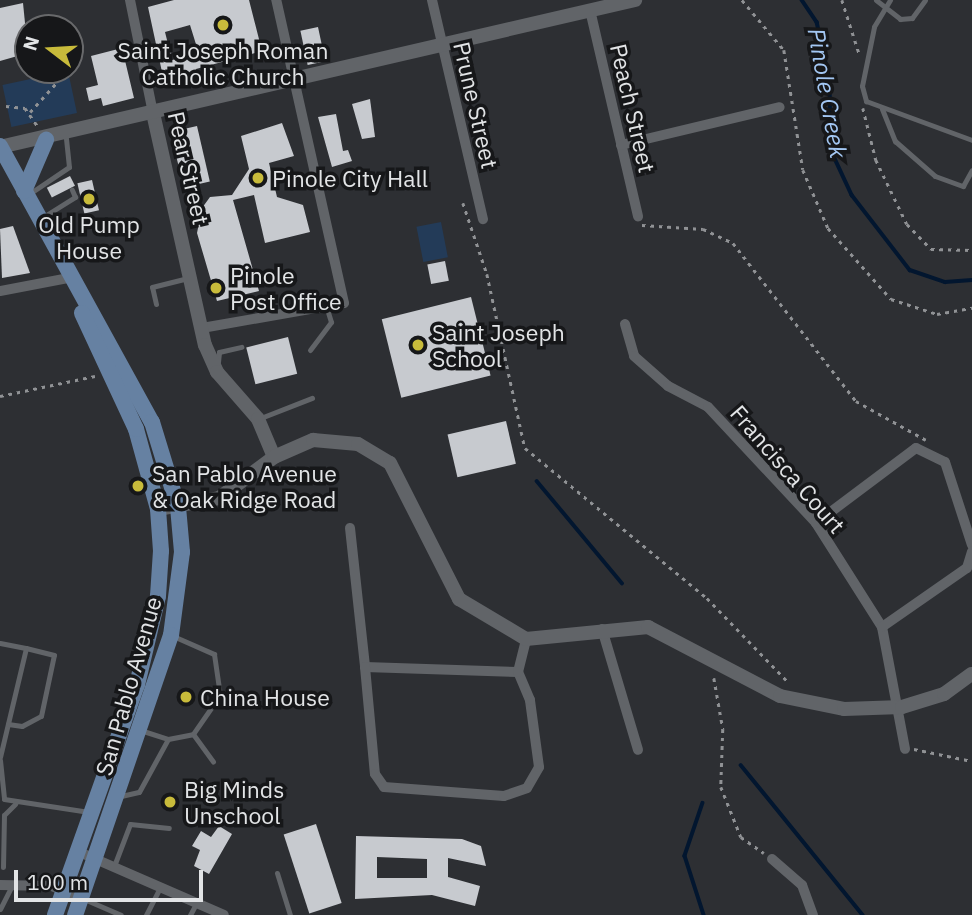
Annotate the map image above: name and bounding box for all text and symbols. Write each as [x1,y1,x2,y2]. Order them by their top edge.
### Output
north arrow [14,14,84,84]
marker: Saint Joseph Roman Catholic Church [215,17,231,33]
water label: Pinole Creek [801,26,853,160]
text: N [17,33,44,54]
place label: Saint Joseph Roman Catholic Church [118,36,328,90]
street label: Prune Street [448,39,504,171]
street label: Peach Street [605,41,661,175]
street label: Pear Street [163,109,215,227]
place label: Pinole City Hall [272,164,428,192]
marker: Pinole City Hall [250,170,266,186]
marker: Old Pump House [81,191,97,207]
place label: Old Pump House [38,210,140,264]
place label: Pinole Post Office [230,261,342,315]
marker: Pinole Post Office [208,280,224,296]
place label: Saint Joseph School [432,318,565,372]
marker: Saint Joseph School [410,337,426,353]
street label: Francisca Court [725,399,851,539]
place label: San Pablo Avenue & Oak Ridge Road [152,459,337,513]
marker: San Pablo Avenue & Oak Ridge Road [130,478,146,494]
street label: San Pablo Avenue [89,593,167,779]
place label: China House [200,683,330,711]
marker: China House [178,689,194,705]
place label: Big Minds Unschool [184,775,284,829]
marker: Big Minds Unschool [162,794,178,810]
scale bar [18,856,206,900]
text: 100 m [27,868,88,896]

